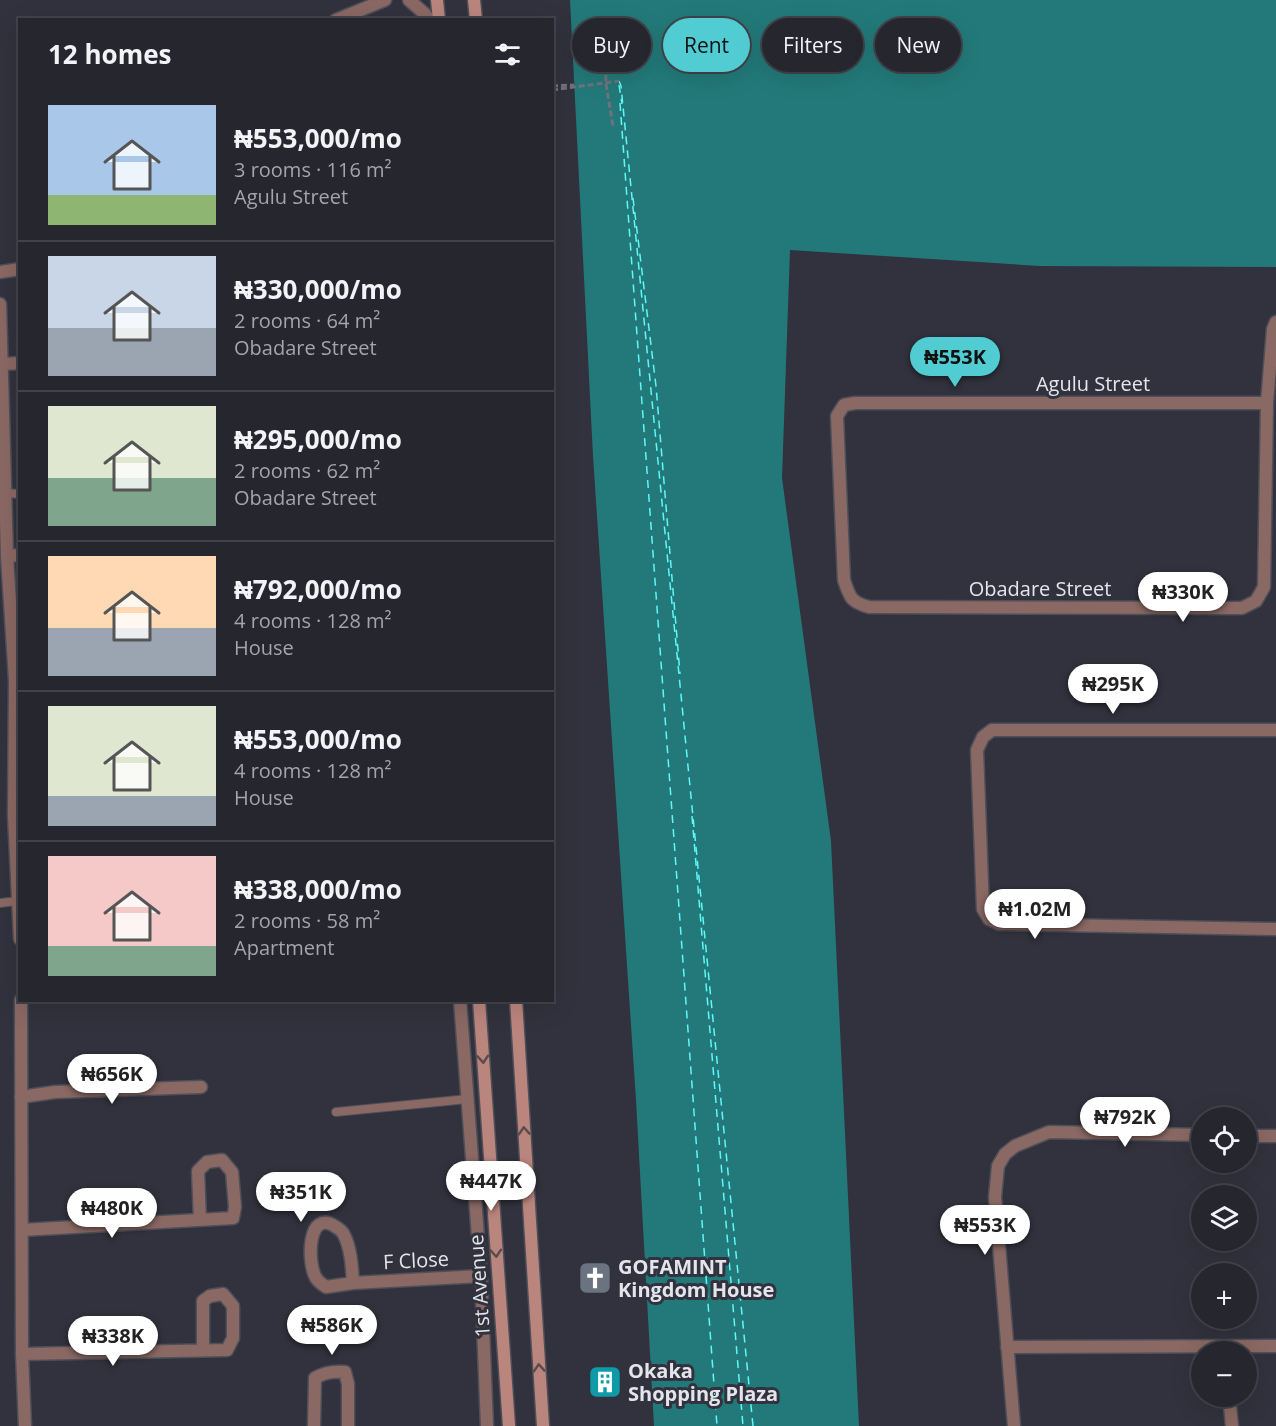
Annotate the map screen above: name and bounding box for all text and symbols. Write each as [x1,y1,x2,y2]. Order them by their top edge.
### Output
chip: Buy [572,18,651,72]
chip: Rent [663,18,750,72]
chip: Filters [762,18,863,72]
chip: New [875,18,961,72]
text: 12 homes [48,36,172,72]
icon: filters [491,38,524,71]
text: ₦553,000/mo [234,120,402,156]
icon: home [96,129,168,201]
text: 3 rooms · 116 m² [234,156,392,183]
text: Agulu Street [234,183,348,210]
text: ₦330,000/mo [234,271,402,307]
icon: home [96,280,168,352]
text: 2 rooms · 64 m² [234,307,380,334]
text: Obadare Street [234,334,377,361]
pin: ₦553K [913,337,997,388]
text: ₦553K [924,343,986,370]
street label: Agulu Street [1036,370,1150,397]
text: ₦295,000/mo [234,421,402,457]
icon: home [96,430,168,502]
text: 2 rooms · 62 m² [234,457,380,484]
text: Obadare Street [234,484,377,511]
text: ₦792,000/mo [234,571,402,607]
pin: ₦330K [1141,572,1225,623]
street label: Obadare Street [969,575,1111,602]
text: ₦330K [1152,578,1214,605]
icon: home [96,580,168,652]
text: 4 rooms · 128 m² [234,607,392,634]
text: House [234,634,294,661]
pin: ₦295K [1071,664,1155,715]
text: ₦295K [1082,670,1144,697]
text: ₦553,000/mo [234,721,402,757]
icon: home [96,730,168,802]
text: 4 rooms · 128 m² [234,757,392,784]
text: House [234,784,294,811]
text: ₦338,000/mo [234,871,402,907]
icon: home [96,880,168,952]
pin: ₦1.02M [986,889,1084,940]
text: ₦1.02M [998,895,1072,922]
text: 2 rooms · 58 m² [234,907,380,934]
text: Apartment [234,934,334,961]
pin: ₦656K [70,1054,154,1105]
one-way arrow [476,1054,489,1063]
text: ₦656K [81,1060,143,1087]
pin: ₦792K [1083,1097,1167,1148]
text: ₦792K [1094,1103,1156,1130]
map controls [1191,1107,1257,1407]
button: locate [1191,1107,1257,1173]
one-way arrow [518,1127,531,1136]
pin: ₦447K [449,1161,533,1212]
text: ₦447K [460,1167,522,1194]
pin: ₦351K [259,1172,343,1223]
text: ₦351K [270,1178,332,1205]
button: layers [1191,1185,1257,1251]
pin: ₦480K [70,1188,154,1239]
text: ₦480K [81,1194,143,1221]
pin: ₦553K [943,1205,1027,1256]
text: ₦553K [954,1211,1016,1238]
street label: 1st Avenue [462,1234,496,1338]
street label: F Close [382,1245,450,1275]
one-way arrow [490,1249,503,1258]
place label: GOFAMINT Kingdom House [618,1253,774,1303]
church icon: GOFAMINT Kingdom House [577,1260,613,1296]
button: + [1191,1263,1257,1329]
pin: ₦586K [290,1305,374,1356]
text: ₦586K [301,1311,363,1338]
pin: ₦338K [71,1316,155,1367]
text: ₦338K [82,1322,144,1349]
button: − [1191,1341,1257,1407]
place label: Okaka Shopping Plaza [628,1357,778,1407]
one-way arrow [533,1363,546,1372]
building icon: Okaka Shopping Plaza [587,1364,623,1400]

